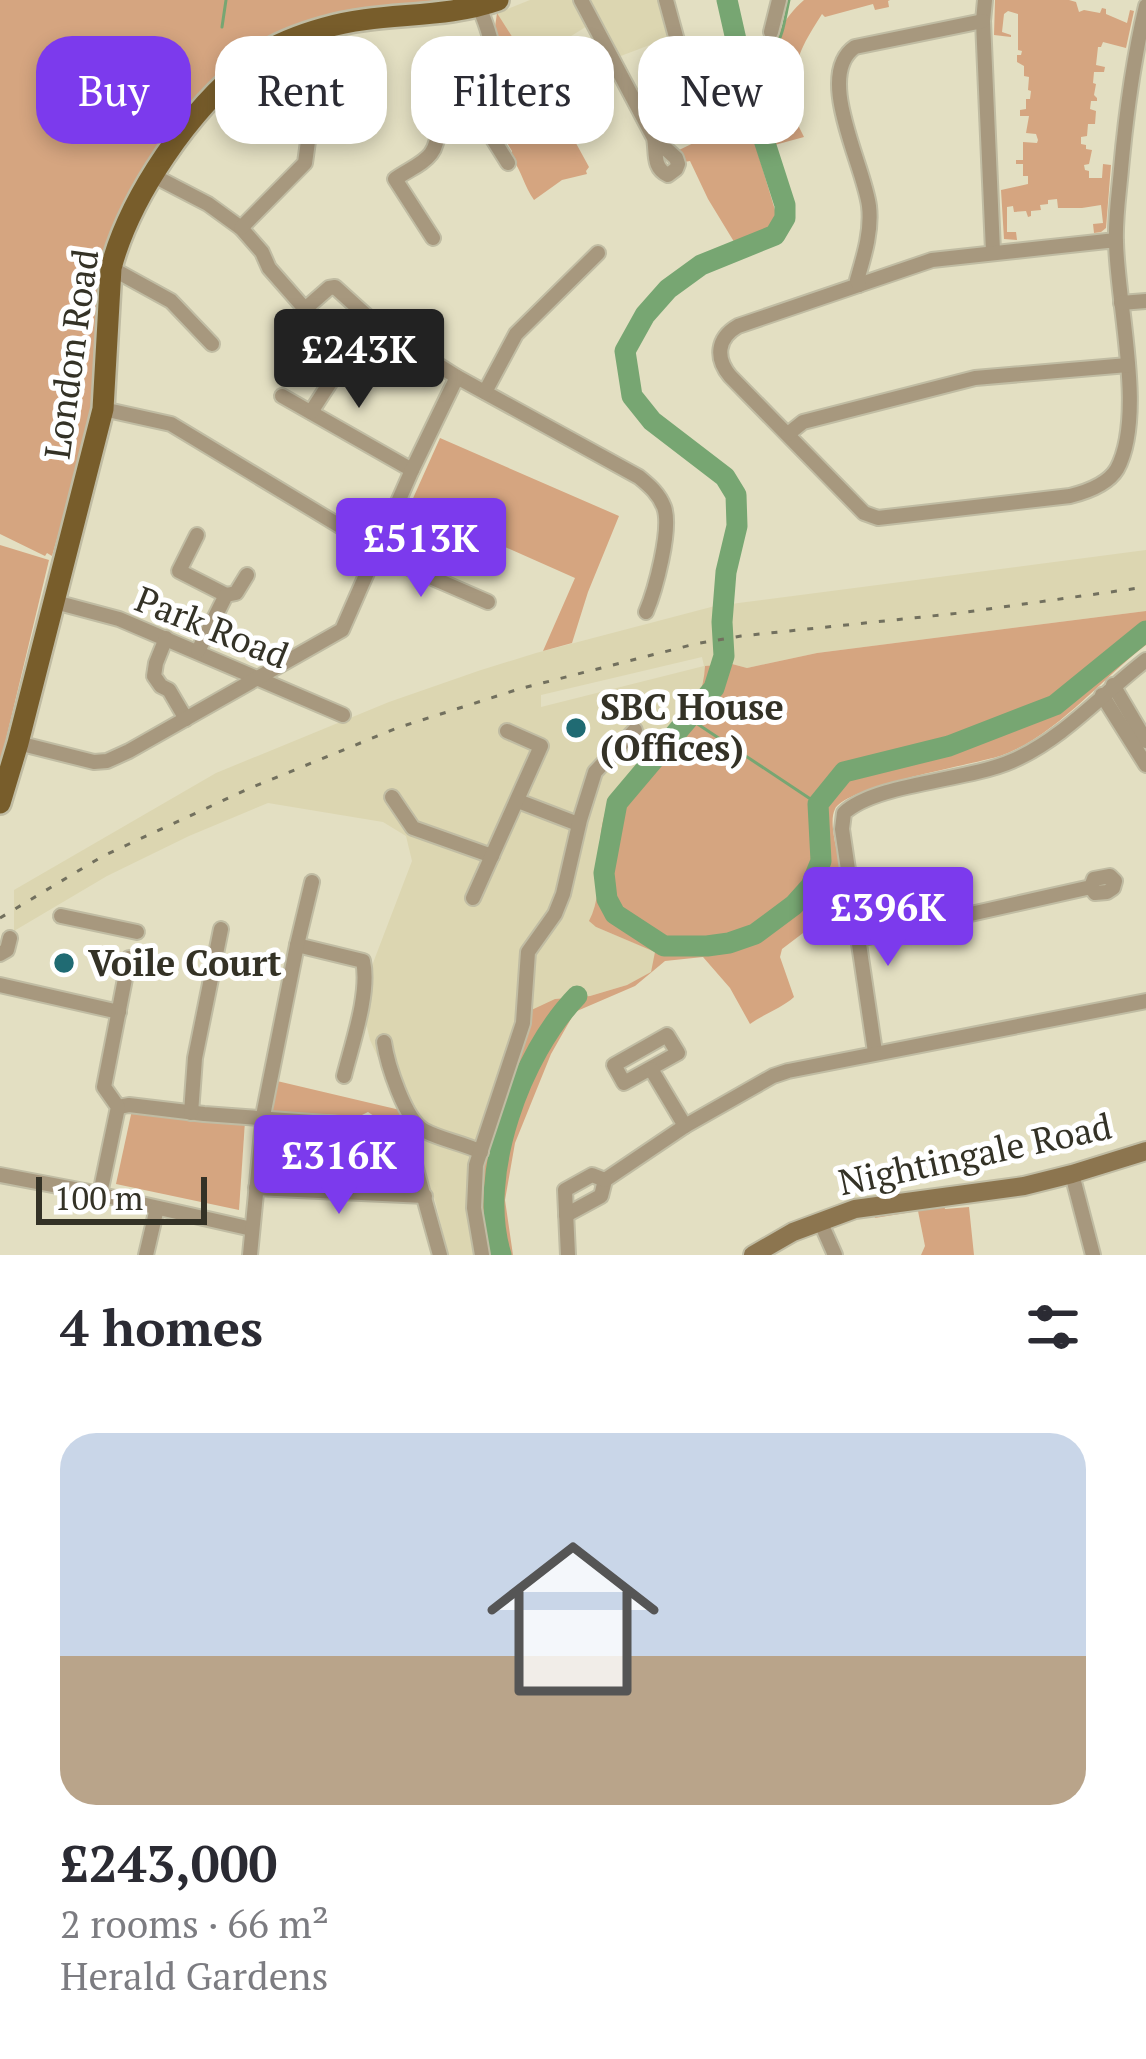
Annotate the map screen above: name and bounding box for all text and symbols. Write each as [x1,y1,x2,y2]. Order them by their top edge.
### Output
chip: Buy [36,36,191,144]
chip: Rent [215,36,387,144]
chip: Filters [411,36,614,144]
chip: New [638,36,804,144]
street label: London Road [33,246,108,462]
pin: £243K [275,309,443,411]
text: £243K [301,322,417,374]
pin: £513K [337,498,505,600]
text: £513K [363,511,479,563]
street label: Park Road [129,575,296,678]
place label: SBC House (Offices) [600,683,784,771]
marker: SBC House (Offices) [563,715,589,741]
pin: £396K [804,867,972,969]
text: £396K [830,880,946,932]
place label: Voile Court [88,939,282,986]
marker: Voile Court [51,950,77,976]
street label: Nightingale Road [834,1102,1116,1205]
pin: £316K [255,1115,423,1217]
text: £316K [281,1128,397,1180]
scale bar [36,1171,207,1224]
text: 100 m [54,1176,143,1219]
text: 4 homes [60,1293,263,1361]
icon: filters [1020,1294,1086,1360]
icon: home [465,1511,681,1727]
text: £243,000 [60,1829,277,1897]
text: 2 rooms · 66 m² [60,1897,329,1949]
text: Herald Gardens [60,1949,328,2001]

